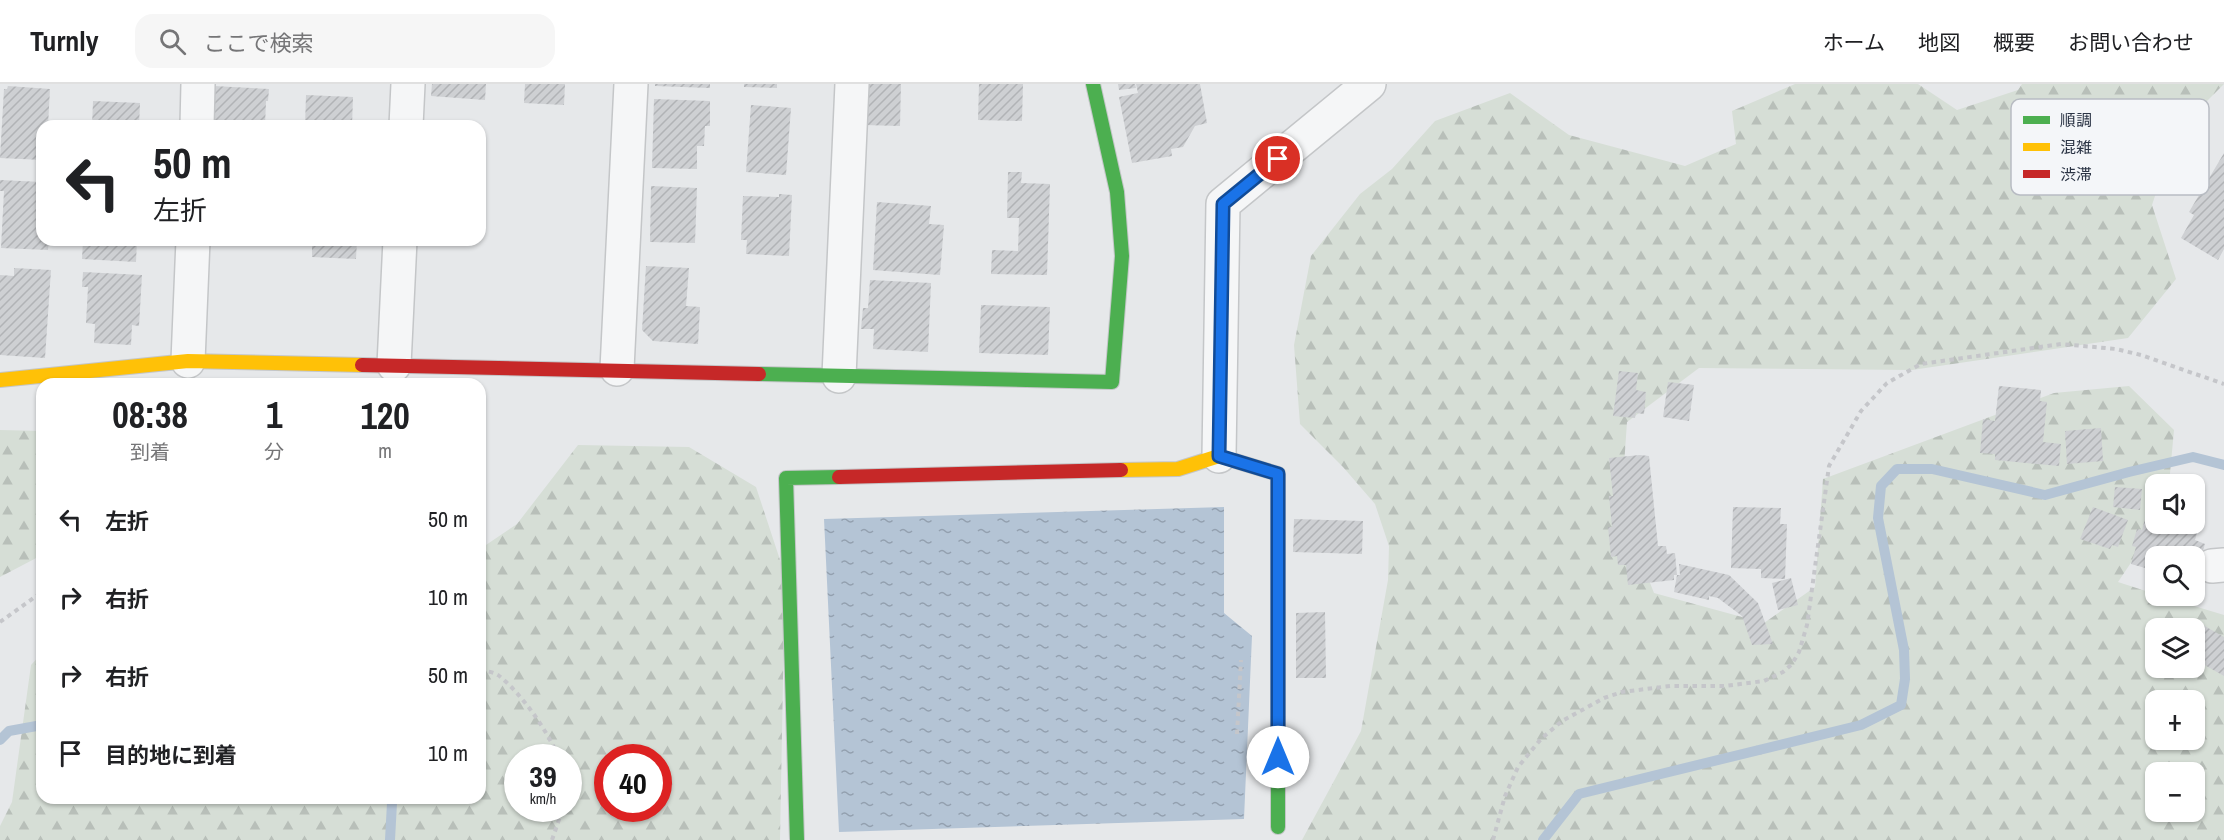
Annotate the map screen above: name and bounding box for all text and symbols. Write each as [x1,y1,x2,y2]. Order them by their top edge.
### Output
search box [135,14,555,68]
text: Turnly [30,22,99,60]
icon: search [156,25,189,58]
text: ここで検索 [204,28,314,58]
text: ホーム [1823,28,1885,57]
text: 地図 [1918,28,1960,57]
text: 概要 [1993,28,2035,57]
text: お問い合わせ [2068,28,2194,57]
legend [2011,99,2209,195]
text: 順調 [2060,109,2092,131]
pin [1252,133,1303,184]
text: 50 m [153,135,232,191]
text: 混雑 [2060,136,2092,158]
icon: arrive [1261,142,1294,175]
icon: left [54,144,132,222]
text: 渋滞 [2060,163,2092,185]
text: 左折 [153,192,207,228]
text: 08:38 [112,391,188,439]
text: 1 [266,391,282,439]
text: 120 [360,392,410,440]
text: m [378,437,392,464]
text: 到着 [130,438,170,465]
text: 分 [264,438,284,465]
map controls [2145,474,2205,822]
button: sound [2145,474,2205,534]
icon: left [54,503,87,536]
text: 50 m [428,504,468,534]
text: 左折 [105,506,149,536]
button: search [2145,546,2205,606]
icon: right [54,581,87,614]
text: 10 m [428,582,468,612]
text: 右折 [105,584,149,614]
button: layers [2145,618,2205,678]
icon: right [54,659,87,692]
text: 50 m [428,660,468,690]
text: 右折 [105,662,149,692]
button: + [2145,690,2205,750]
position arrow [1246,725,1310,789]
icon: arrive [54,737,87,770]
text: 10 m [428,738,468,768]
text: 目的地に到着 [105,740,237,770]
speed limit sign: 40 [594,744,672,822]
text: 39 [529,756,557,796]
button: − [2145,762,2205,822]
text: km/h [530,788,556,809]

